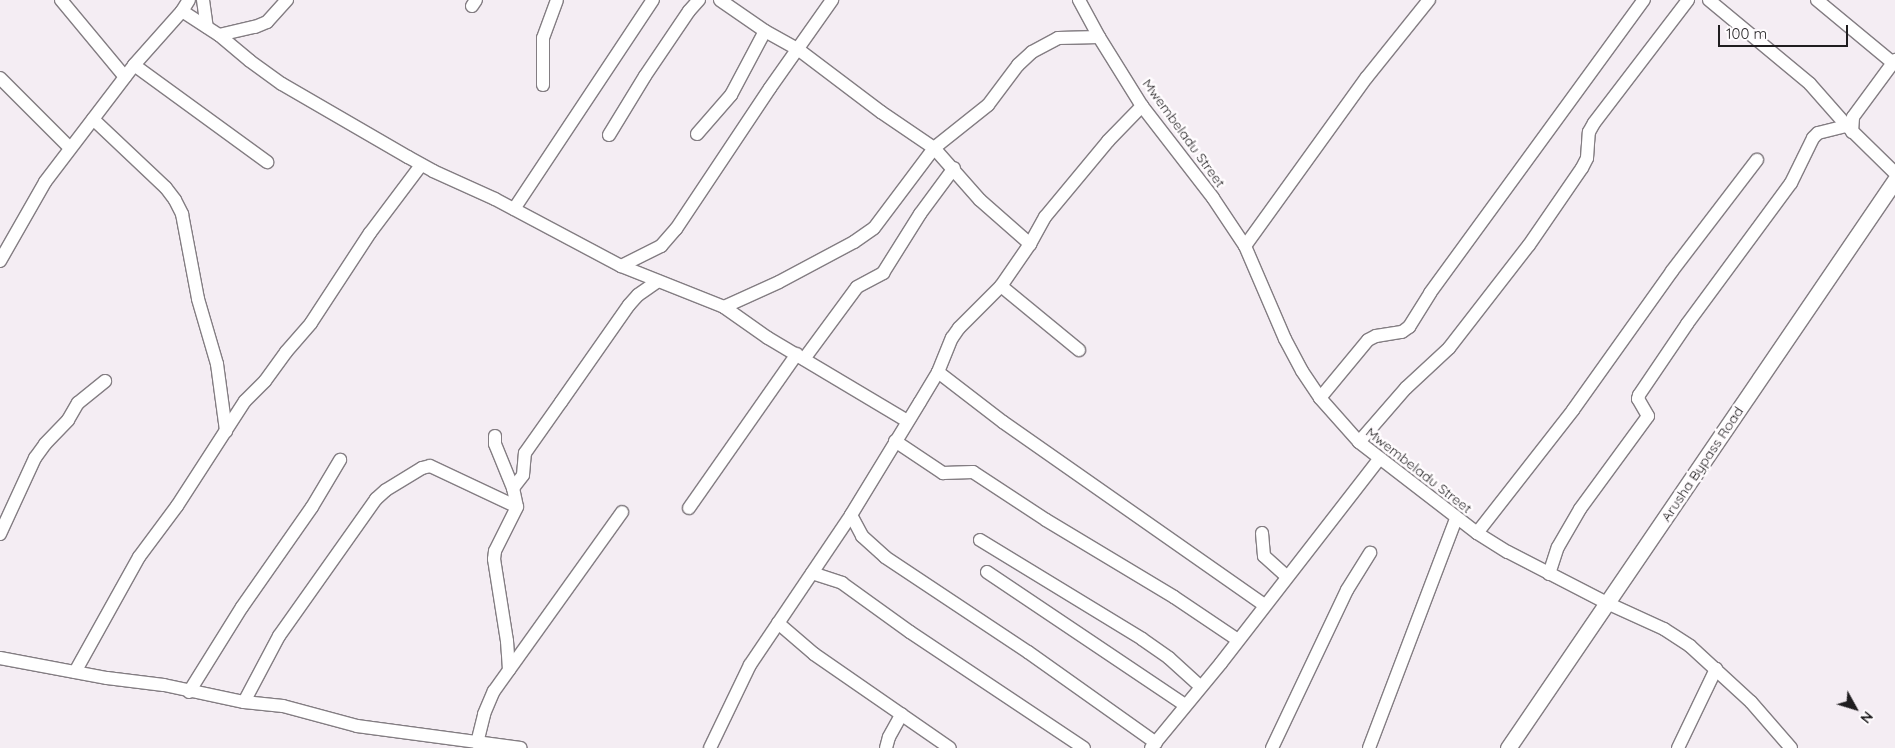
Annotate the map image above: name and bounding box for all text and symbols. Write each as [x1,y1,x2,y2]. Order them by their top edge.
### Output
scale bar [1720,15,1850,47]
text: 100 m [1726,24,1767,43]
street label: Mwembeladu Street [1139,76,1229,190]
street label: Arusha Bypass Road [1657,403,1747,525]
street label: Mwembeladu Street [1363,423,1475,517]
north arrow [1830,683,1880,733]
text: N [1856,708,1877,727]

